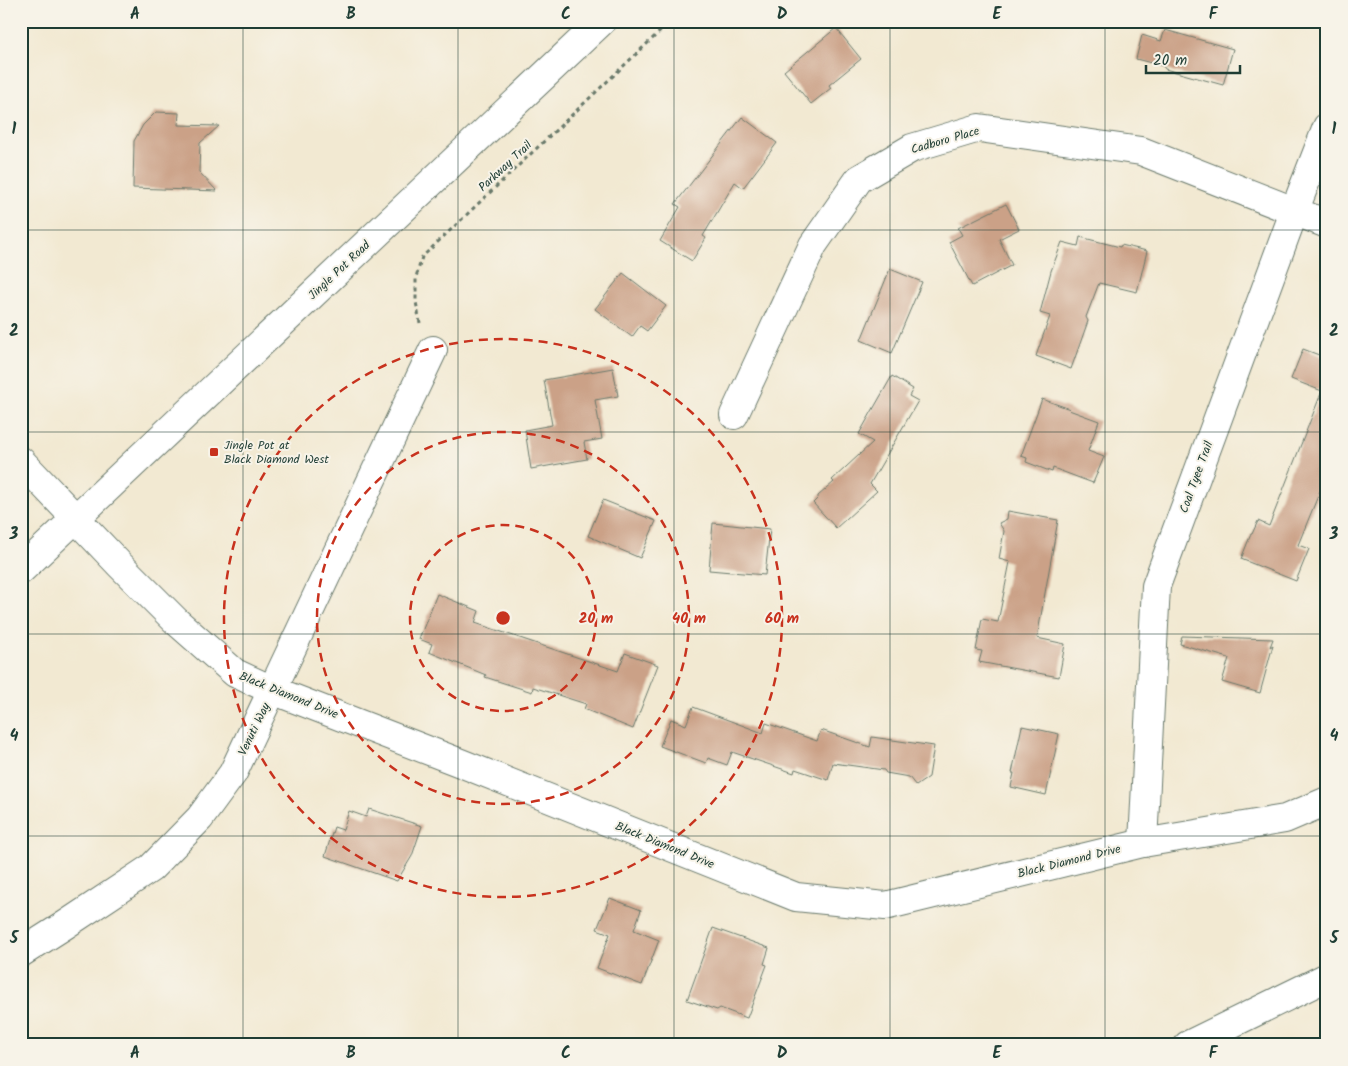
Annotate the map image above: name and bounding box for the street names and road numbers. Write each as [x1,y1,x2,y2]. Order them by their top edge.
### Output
street label: Cadboro Place [909,121,982,159]
street label: Parkway Trail [474,136,537,196]
street label: Jingle Pot Road [304,236,376,304]
street label: Coal Tyee Trail [1175,438,1218,516]
street label: Black Diamond Drive [236,667,342,724]
street label: Venuti Way [233,699,276,759]
street label: Black Diamond Drive [612,817,718,874]
street label: Black Diamond Drive [1016,839,1123,883]

